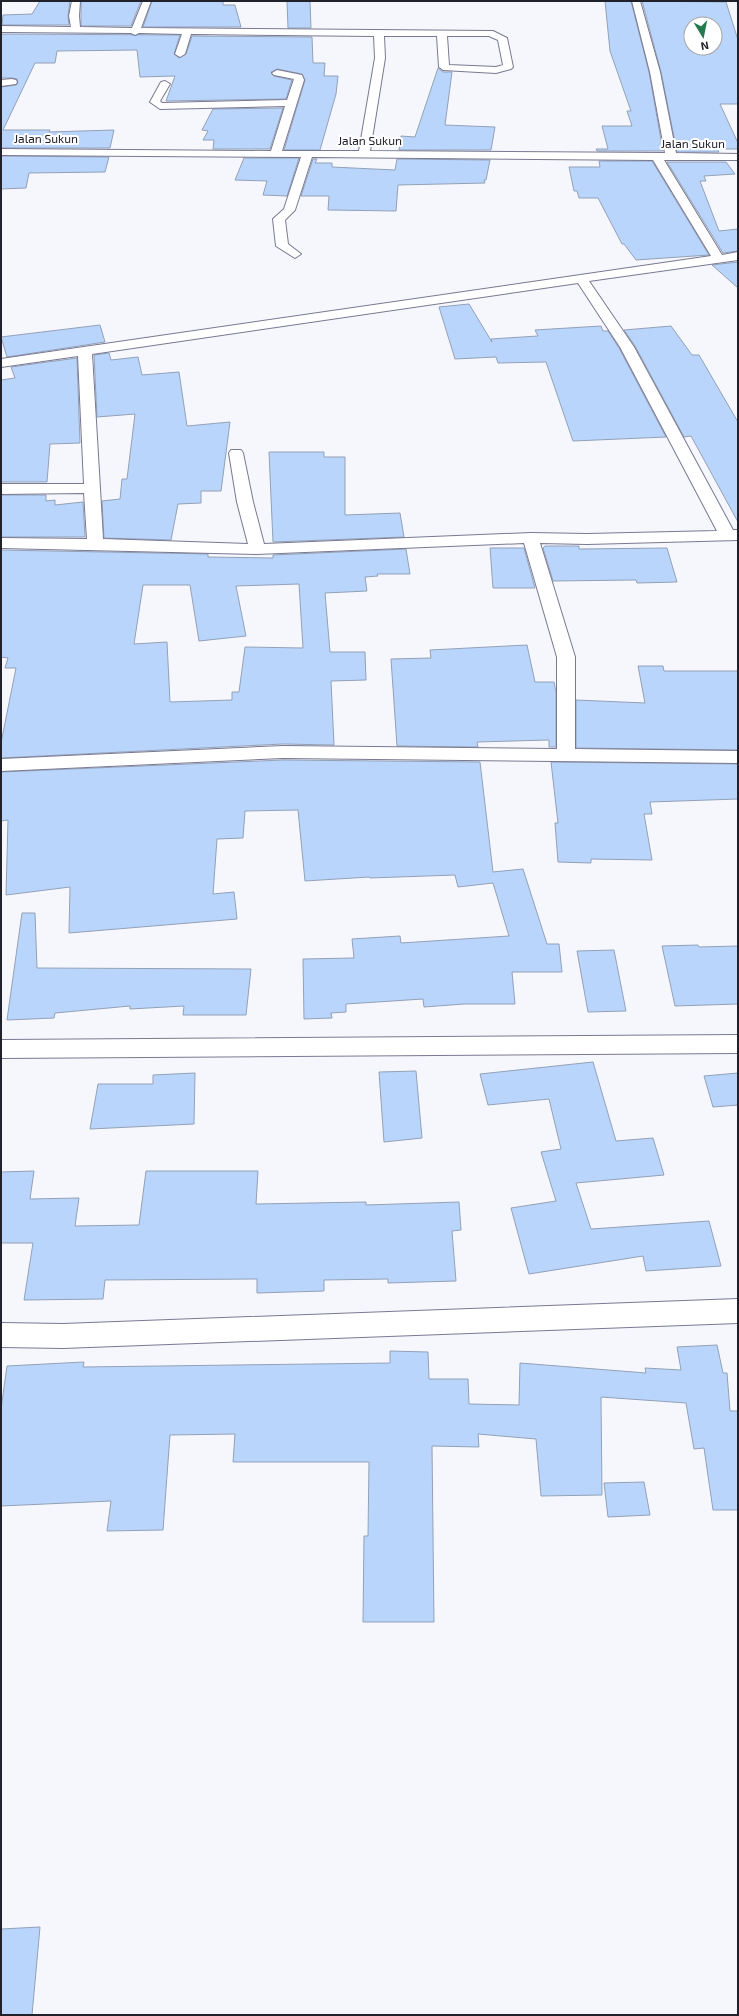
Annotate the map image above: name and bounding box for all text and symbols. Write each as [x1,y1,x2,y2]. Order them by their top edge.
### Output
north arrow [683,16,723,56]
text: N [700,39,710,53]
street label: Jalan Sukun [14,131,78,145]
street label: Jalan Sukun [338,133,402,147]
street label: Jalan Sukun [661,136,725,150]

